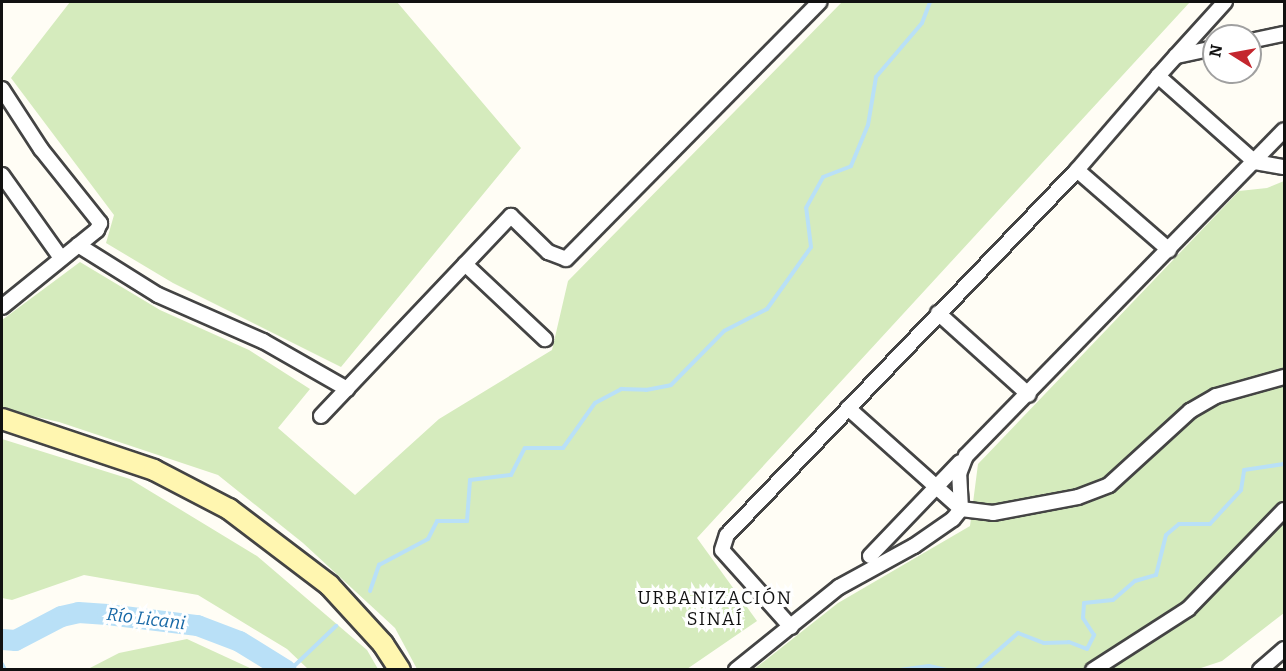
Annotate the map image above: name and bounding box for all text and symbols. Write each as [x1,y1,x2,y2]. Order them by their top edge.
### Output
north arrow [1202,24,1262,84]
text: N [1205,43,1226,59]
district label: URBANIZACIÓN SINAÍ [637,588,793,630]
water label: Río Licani [105,603,187,635]

